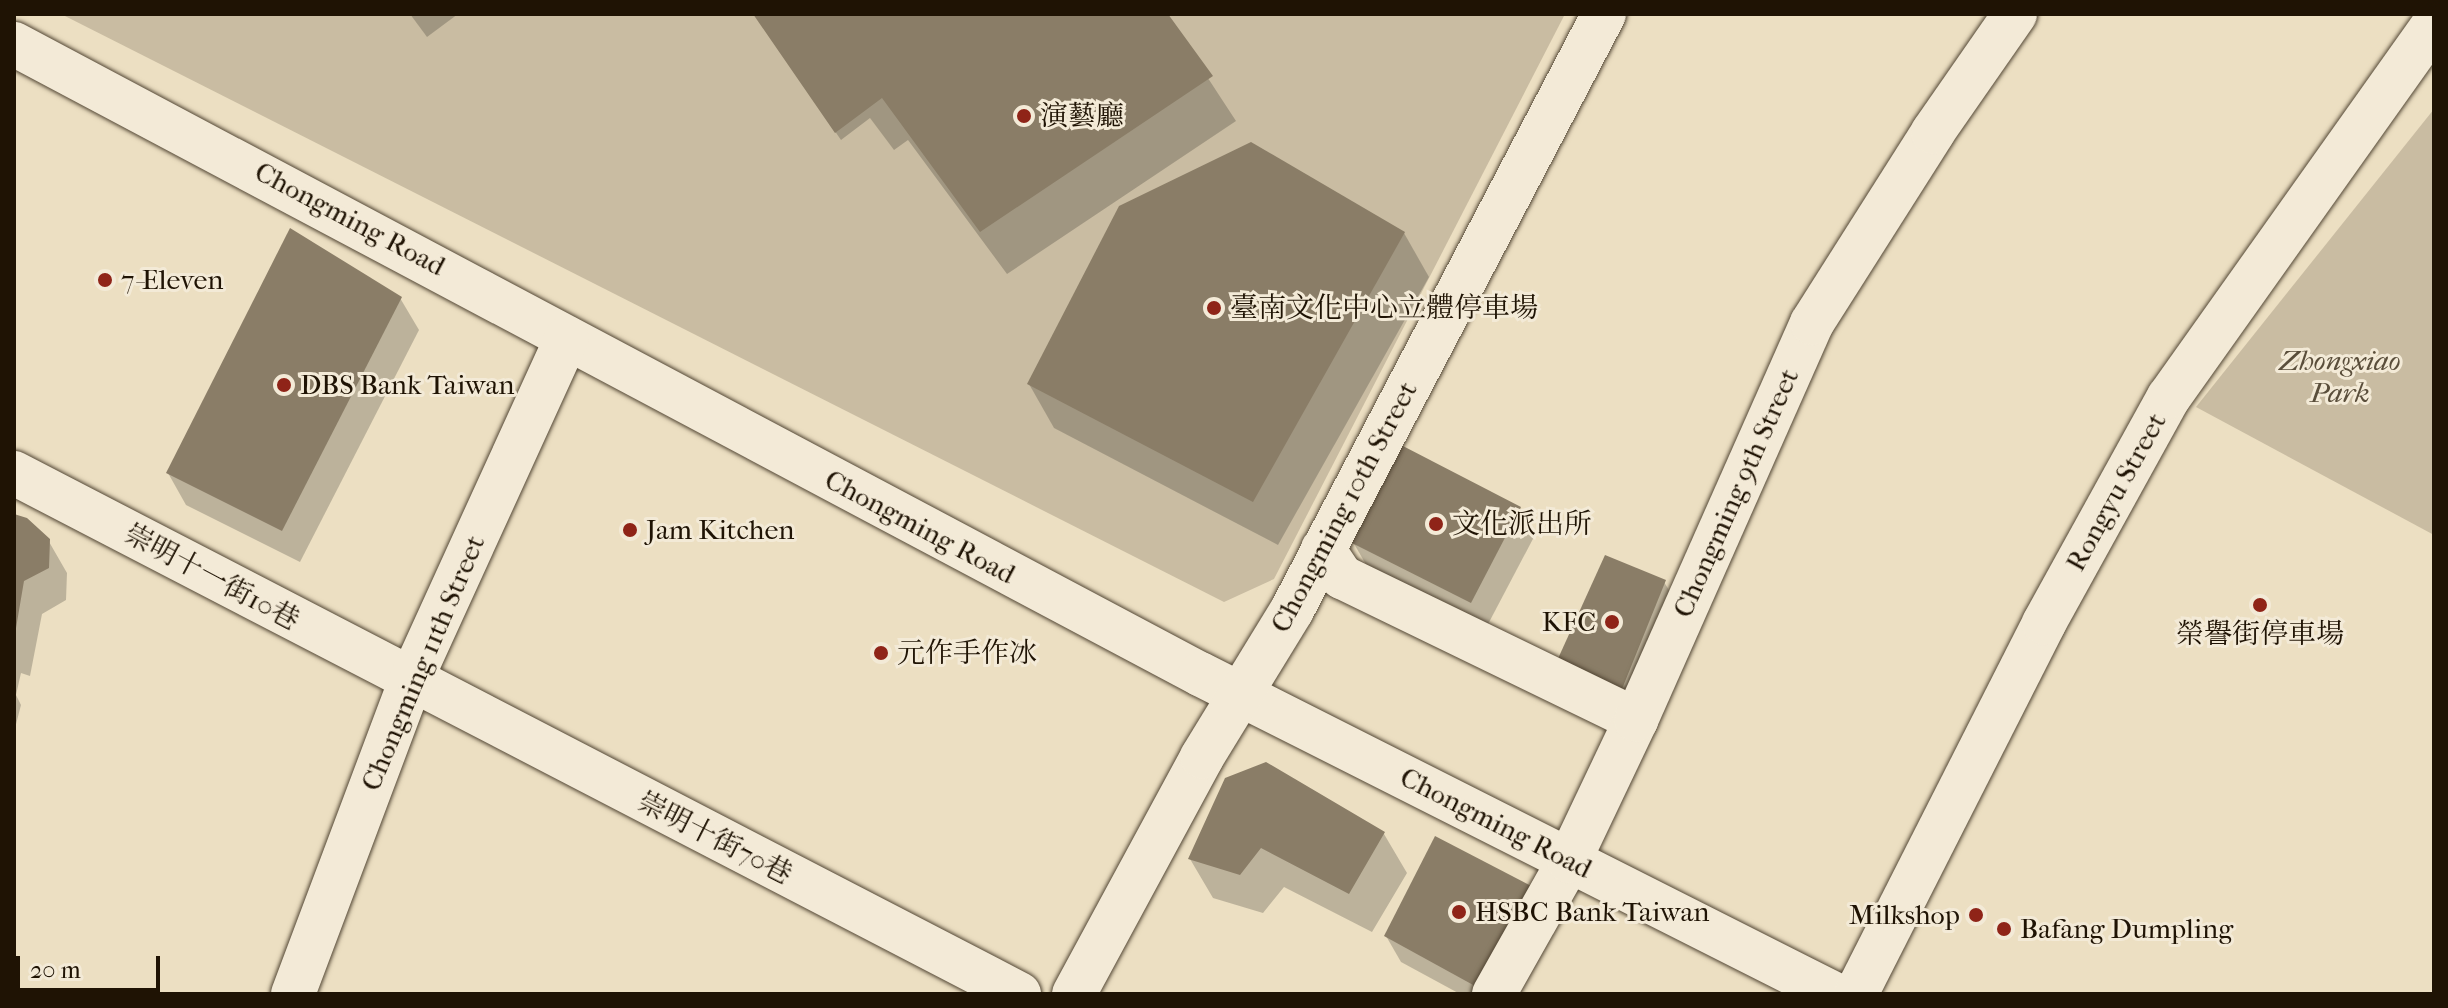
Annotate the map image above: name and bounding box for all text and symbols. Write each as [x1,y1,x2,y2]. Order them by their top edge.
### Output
place label: 演藝廳 [1040,99,1124,133]
marker: 演藝廳 [1015,107,1033,125]
street label: Chongming Road [249,155,451,283]
place label: 7-Eleven [121,263,224,297]
marker: 7-Eleven [96,271,114,289]
place label: 臺南文化中心立體停車場 [1230,291,1538,325]
marker: 臺南文化中心立體停車場 [1205,299,1223,317]
park label: Zhongxiao Park [2279,344,2401,410]
street label: Chongming 9th Street [1666,363,1806,623]
place label: DBS Bank Taiwan [300,368,515,402]
marker: DBS Bank Taiwan [275,376,293,394]
street label: Chongming 10th Street [1264,376,1424,638]
street label: Rongyu Street [2059,407,2173,577]
street label: Chongming Road [819,463,1021,591]
place label: 文化派出所 [1452,507,1592,541]
place label: Jam Kitchen [646,513,795,547]
marker: 文化派出所 [1427,515,1445,533]
street label: 崇明十一街10巷 [119,517,305,637]
marker: Jam Kitchen [621,521,639,539]
street label: Chongming 11th Street [354,530,492,796]
marker: 榮譽街停車場 [2251,596,2269,614]
place label: KFC [1542,605,1596,639]
marker: KFC [1603,613,1621,631]
place label: 榮譽街停車場 [2176,617,2344,651]
place label: 元作手作冰 [897,636,1037,670]
marker: 元作手作冰 [872,644,890,662]
street label: Chongming Road [1394,760,1598,886]
street label: 崇明十街70巷 [632,785,798,891]
place label: HSBC Bank Taiwan [1475,895,1710,929]
place label: Milkshop [1849,898,1960,932]
marker: HSBC Bank Taiwan [1450,903,1468,921]
marker: Milkshop [1967,906,1985,924]
place label: Bafang Dumpling [2020,912,2233,946]
marker: Bafang Dumpling [1995,920,2013,938]
scale bar [20,940,164,990]
text: 20 m [30,956,81,984]

